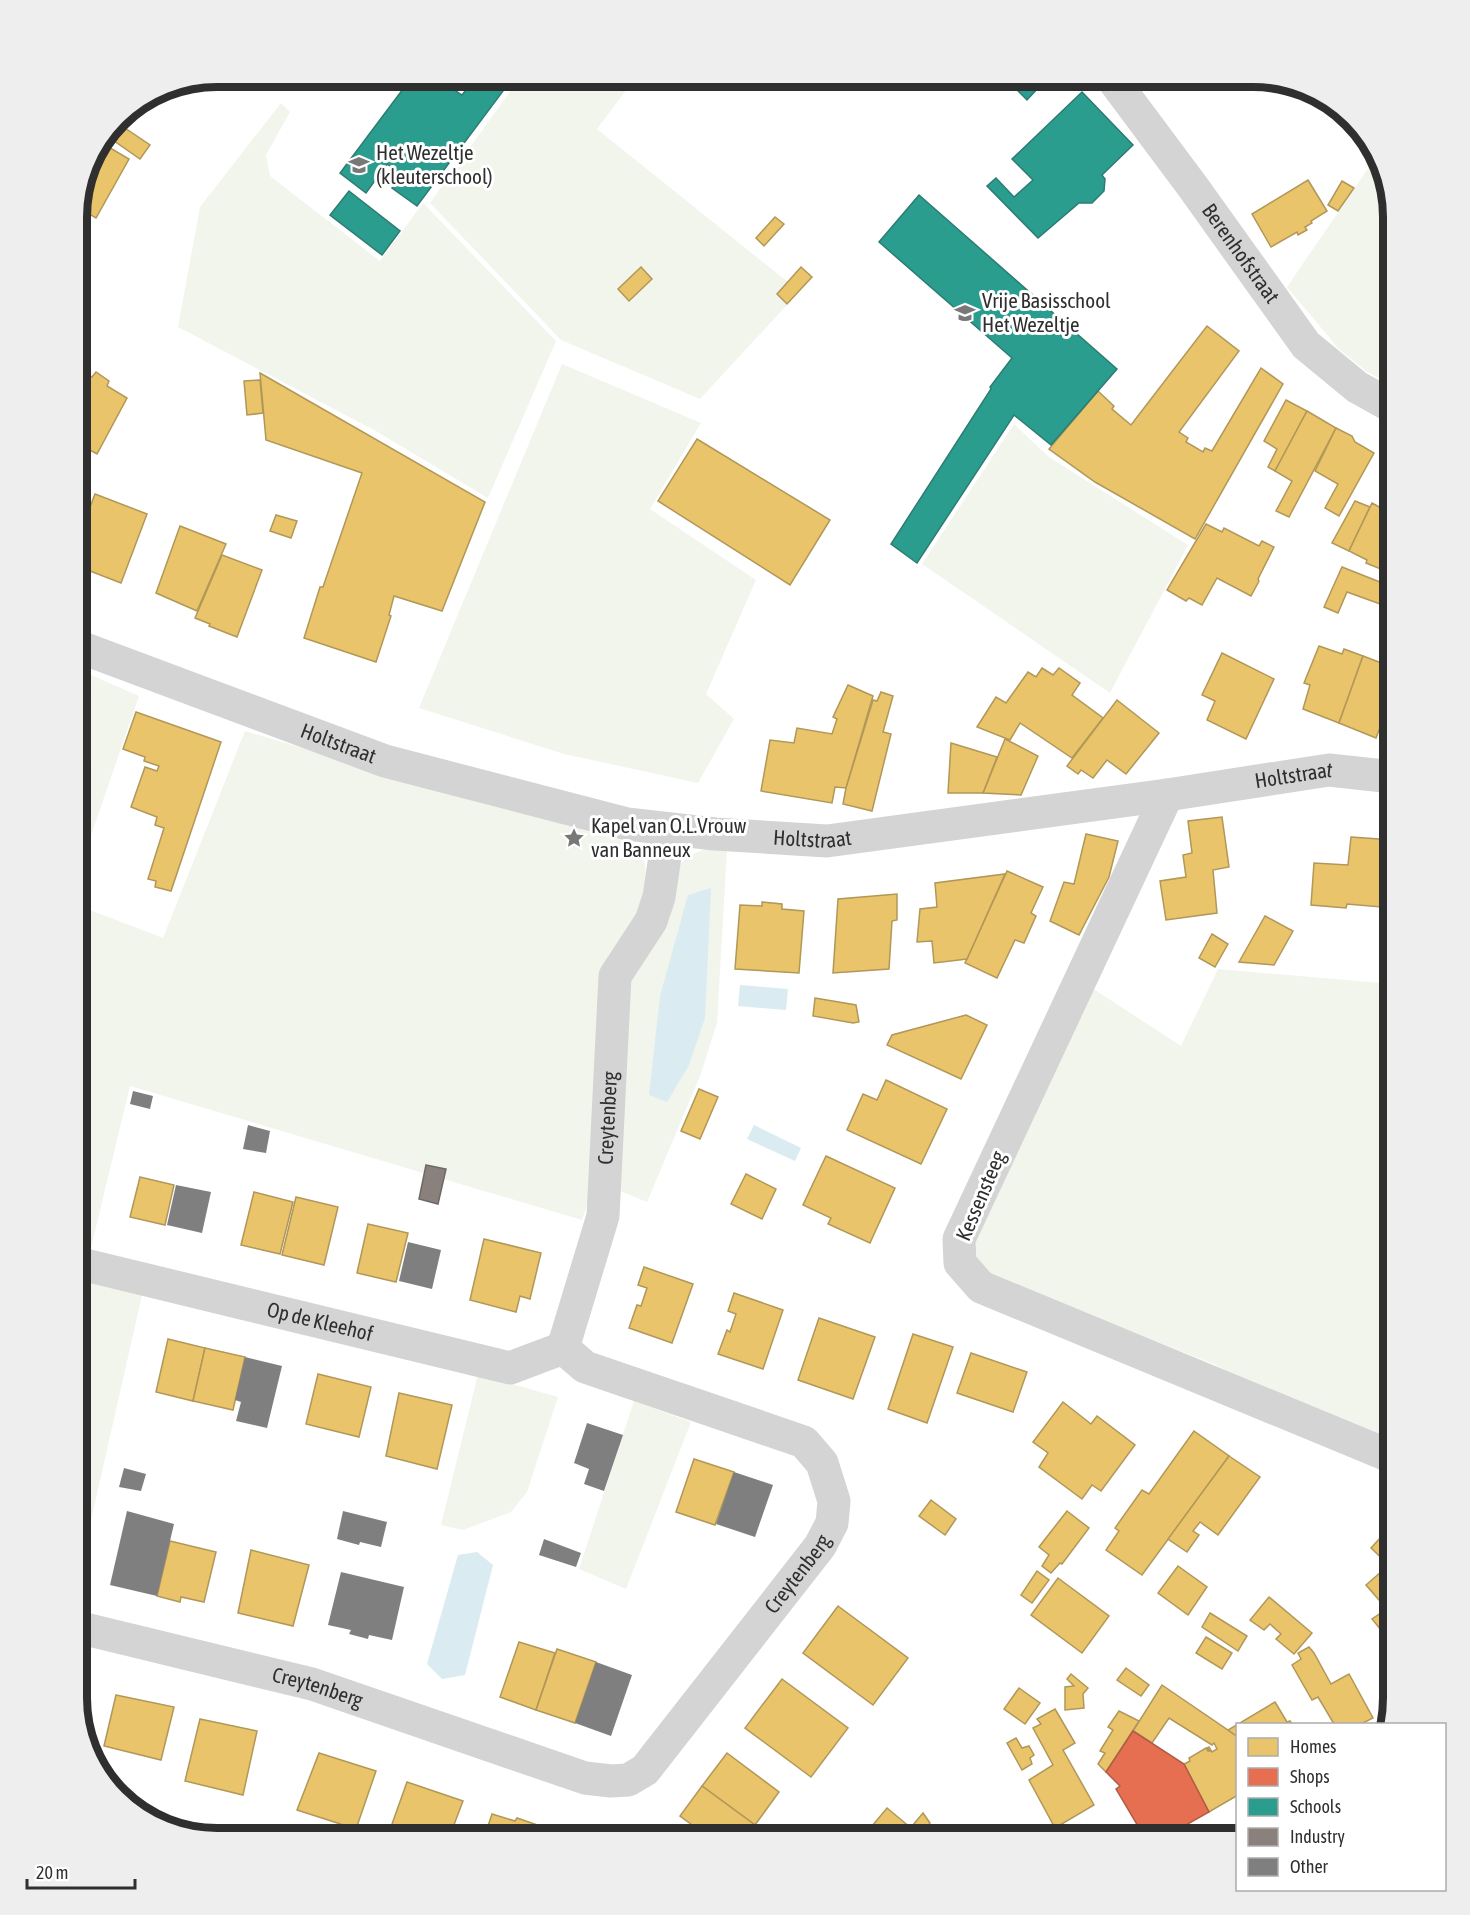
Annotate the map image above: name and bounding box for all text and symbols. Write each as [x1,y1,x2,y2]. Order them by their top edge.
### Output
place label: Het Wezeltje (kleuterschool) [376,140,493,188]
school or university icon: Het Wezeltje (kleuterschool) [347,153,371,177]
street label: Berenhofstraat [1198,199,1285,307]
place label: Vrije Basisschool Het Wezeltje [982,288,1111,336]
school or university icon: Vrije Basisschool Het Wezeltje [953,301,977,325]
street label: Holtstraat [298,718,380,768]
street label: Holtstraat [1253,757,1334,792]
place label: Kapel van O.L.Vrouw van Banneux [591,813,747,861]
street label: Holtstraat [773,825,853,852]
place icon: Kapel van O.L.Vrouw van Banneux [562,826,586,850]
street label: Creytenberg [593,1071,621,1165]
street label: Kessensteeg [950,1147,1010,1244]
street label: Op de Kleehof [265,1297,376,1345]
street label: Creytenberg [759,1530,835,1618]
street label: Creytenberg [270,1662,366,1712]
legend [1236,1723,1446,1891]
text: Homes [1290,1736,1336,1757]
text: Shops [1290,1766,1330,1787]
text: Schools [1290,1796,1341,1817]
text: Industry [1290,1826,1345,1847]
scale bar [27,1852,135,1890]
text: Other [1290,1856,1329,1877]
text: 20 m [36,1862,68,1883]

